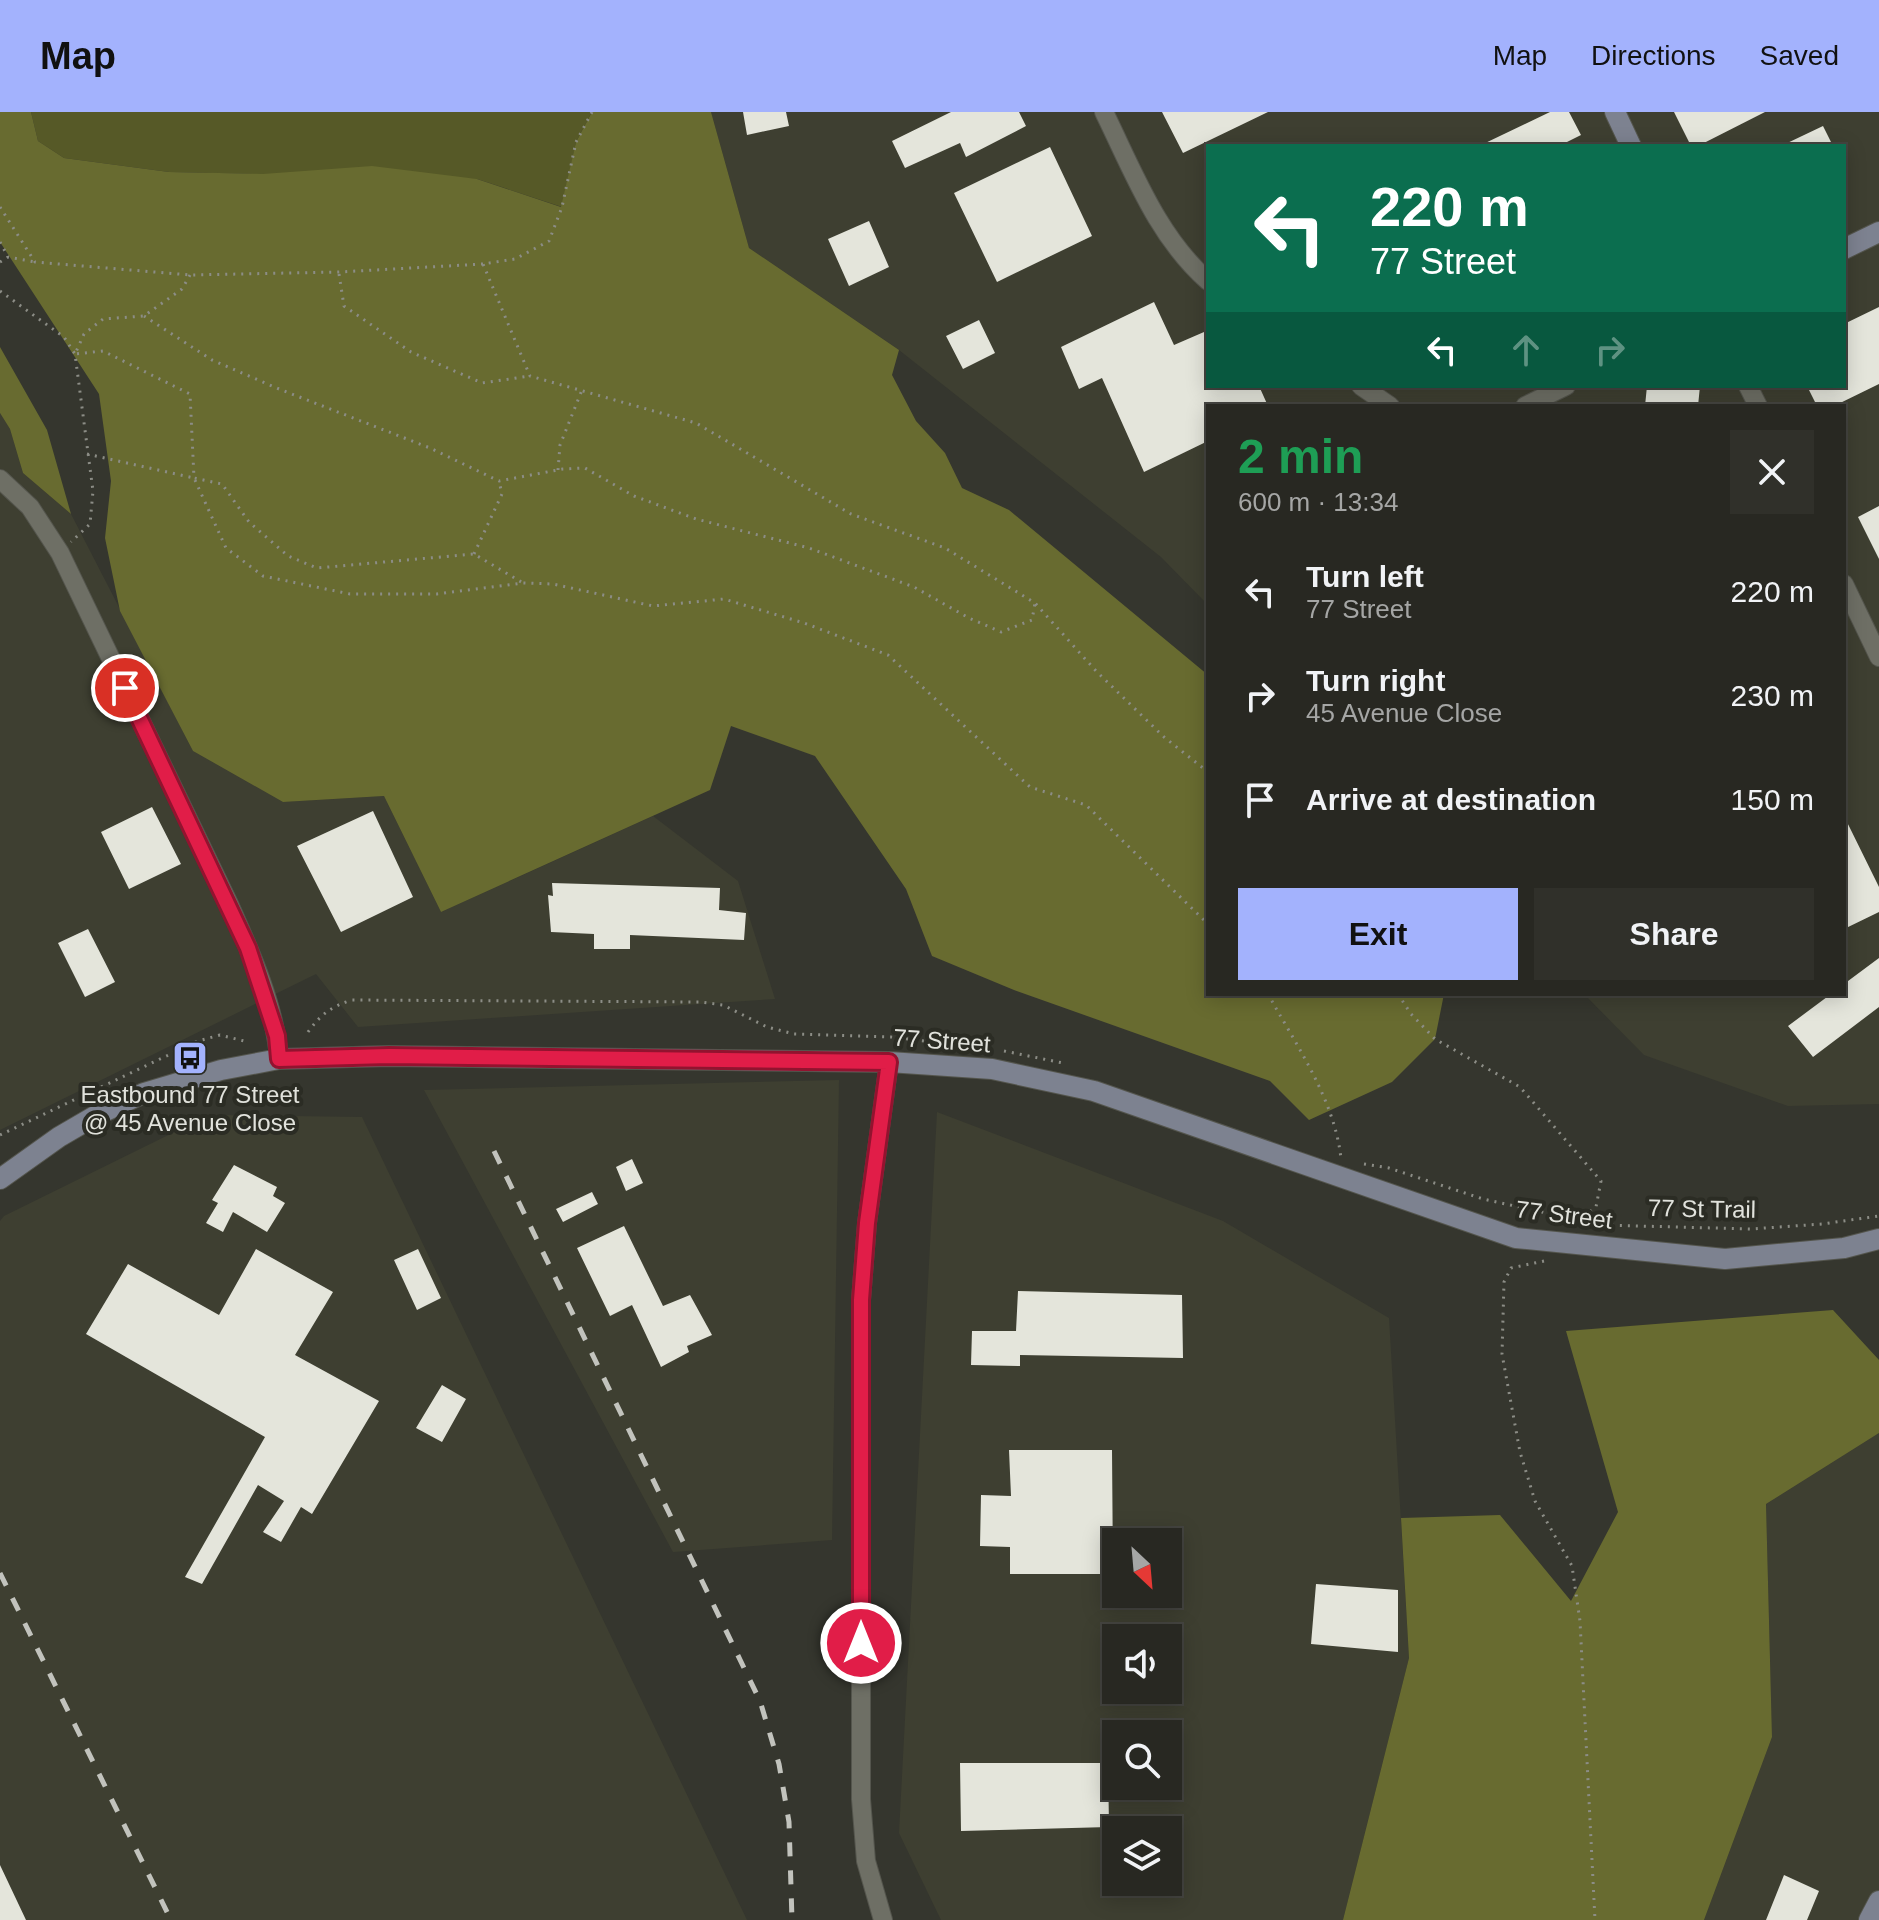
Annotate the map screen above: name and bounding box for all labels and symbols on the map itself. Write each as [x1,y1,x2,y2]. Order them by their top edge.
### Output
pin [91,654,159,722]
street label: 77 Street [893,1024,992,1057]
bus stop icon: Eastbound 77 Street @ 45 Avenue Close [171,1039,209,1077]
place label: Eastbound 77 Street @ 45 Avenue Close [81,1081,300,1136]
street label: 77 St Trail [1648,1194,1756,1223]
street label: 77 Street [1514,1195,1614,1234]
north arrow [1102,1528,1182,1608]
position arrow [819,1601,903,1685]

